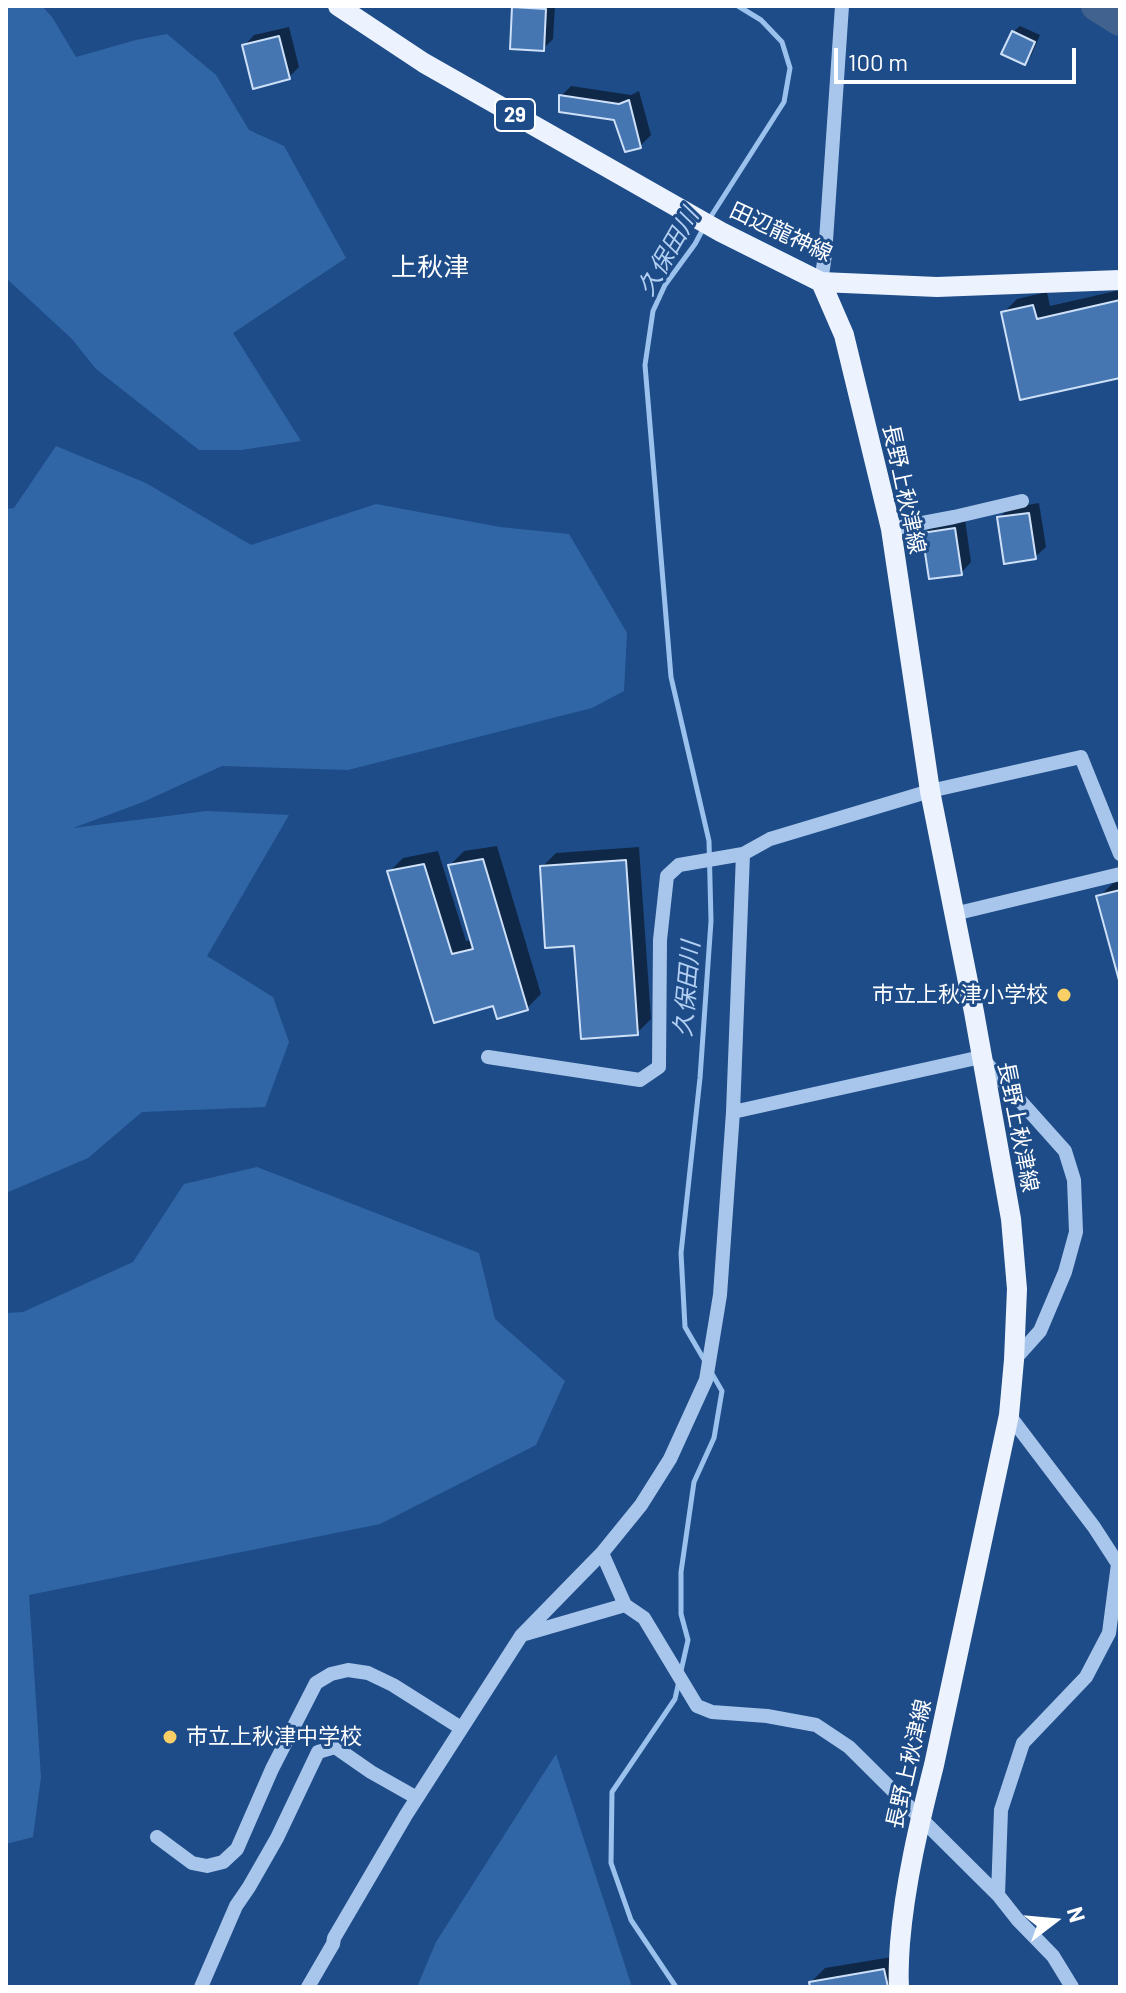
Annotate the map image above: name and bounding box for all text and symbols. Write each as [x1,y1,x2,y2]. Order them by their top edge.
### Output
scale bar [838,32,1080,82]
text: 100 m [848,47,908,76]
road number: 29 [495,99,535,131]
street label: 田辺龍神線 [726,197,836,267]
water label: 久保田川 [632,203,704,301]
district label: 上秋津 [391,251,469,283]
street label: 長野上秋津線 [877,422,931,556]
water label: 久保田川 [668,940,706,1038]
place label: 市立上秋津小学校 [872,982,1048,1008]
marker: 市立上秋津小学校 [1055,986,1073,1004]
street label: 長野上秋津線 [992,1060,1044,1194]
street label: 長野上秋津線 [881,1697,937,1831]
place label: 市立上秋津中学校 [186,1724,362,1750]
marker: 市立上秋津中学校 [161,1728,179,1746]
north arrow [1014,1881,1094,1961]
text: N [1063,1904,1092,1925]

